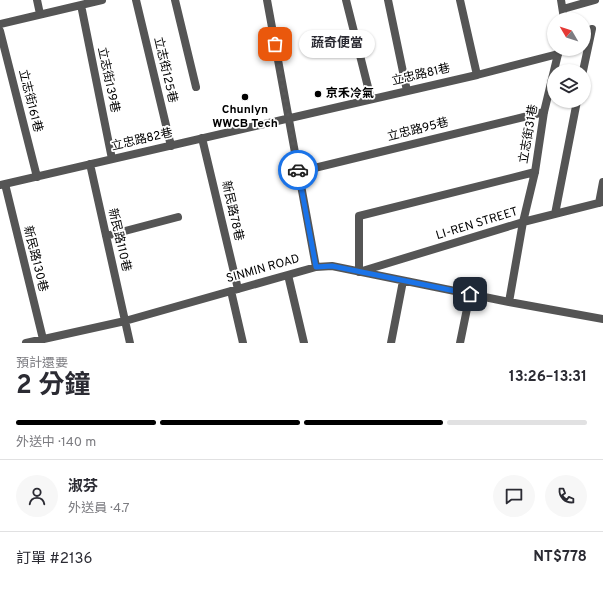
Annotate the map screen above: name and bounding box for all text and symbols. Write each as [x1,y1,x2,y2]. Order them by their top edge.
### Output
north arrow [547,12,591,56]
map controls [547,12,591,108]
pin [258,27,292,61]
callout: 蔬奇便當 [299,30,375,58]
icon: bag [264,33,286,55]
street label: 立志街125巷 [150,35,180,105]
text: 蔬奇便當 [311,36,363,52]
street label: 立志街139巷 [93,46,123,114]
street label: 立忠路81巷 [390,60,452,90]
button: layers [547,64,591,108]
street label: 立志街161巷 [14,68,46,134]
place label: 京禾冷氣 [326,86,374,102]
marker: 京禾冷氣 [313,89,323,99]
marker: Chunlyn WWCB Tech [240,92,250,102]
place label: Chunlyn WWCB Tech [212,102,278,132]
street label: 立志街31巷 [516,103,542,165]
street label: 立忠路95巷 [386,115,450,145]
street label: 立忠路82巷 [110,125,174,155]
courier [278,150,318,190]
icon: car [287,159,309,181]
street label: 新民路78巷 [217,179,247,243]
street label: LI-REN STREET [434,204,520,244]
street label: 新民路110巷 [104,207,134,273]
street label: 新民路130巷 [19,224,51,294]
street label: SINMIN ROAD [224,251,302,287]
pin [453,277,487,311]
icon: home [459,283,481,305]
text: 預計還要 [16,356,68,372]
text: 13:26–13:31 [509,368,587,387]
text: 2 分鐘 [16,370,90,403]
text: 外送中 · 140 m [16,435,96,451]
button: person [16,475,58,517]
button: chat [493,475,535,517]
button: phone [545,475,587,517]
text: 淑芬 [68,478,98,497]
text: 外送員 · 4.7 [68,501,130,517]
text: NT$778 [533,548,587,567]
text: 訂單 #2136 [16,550,93,569]

